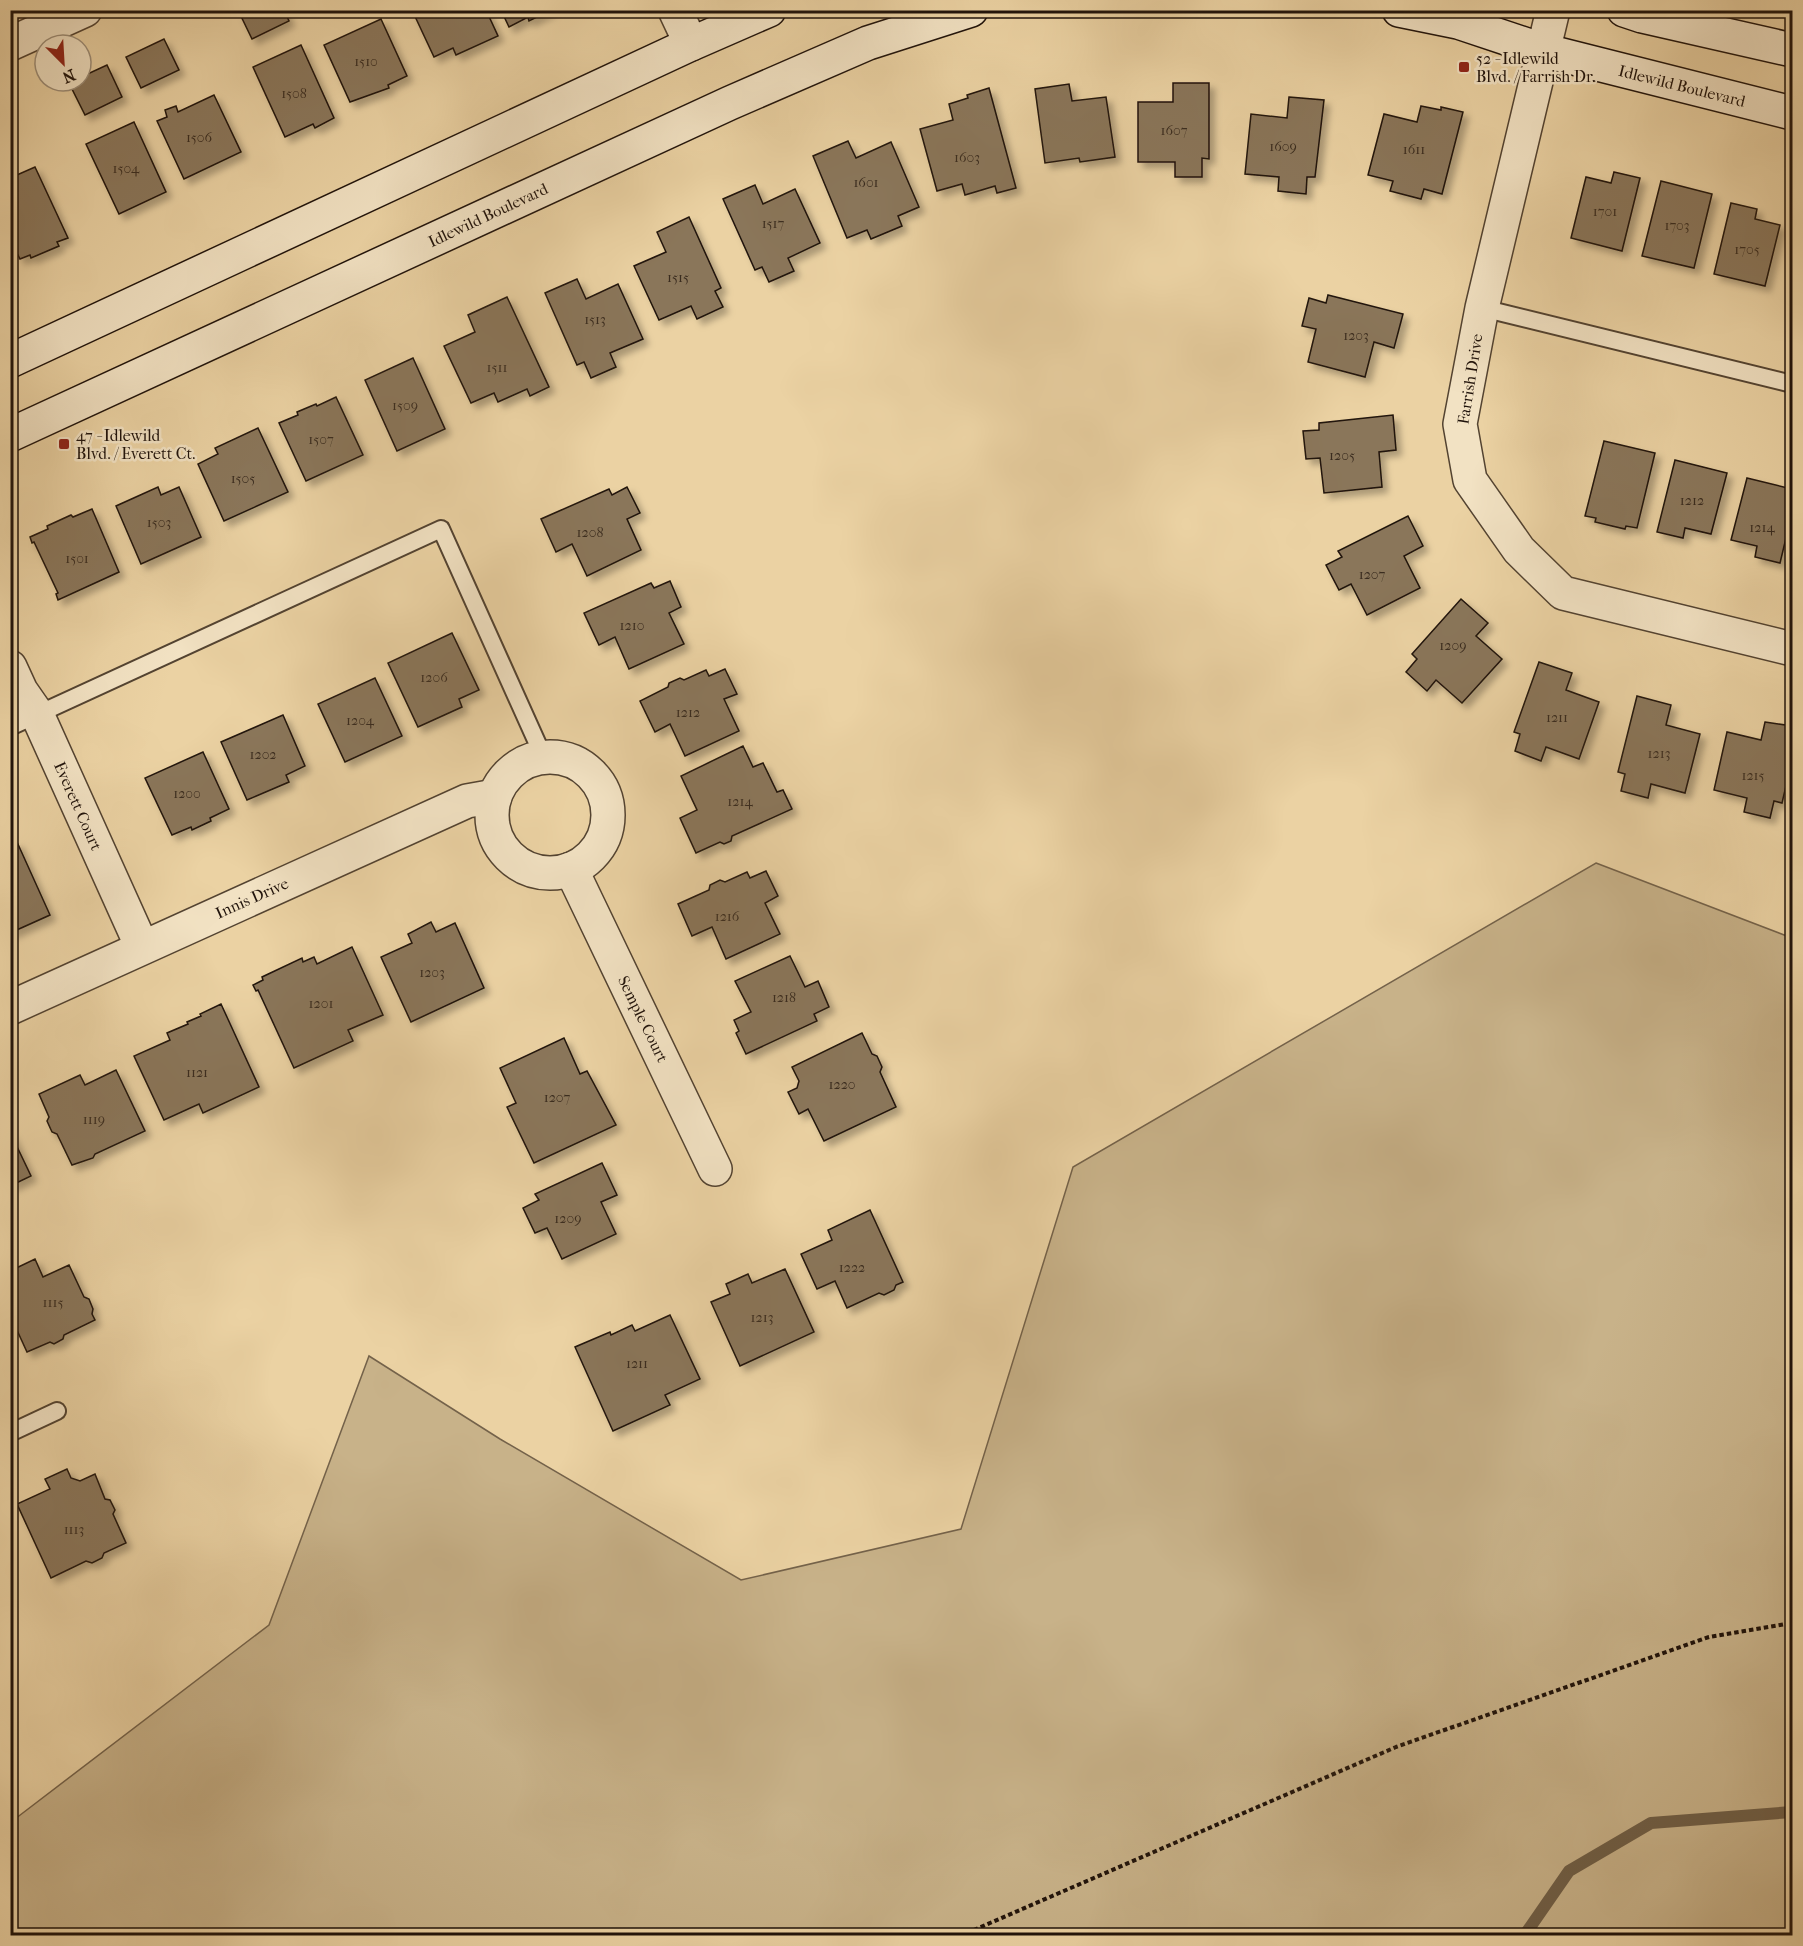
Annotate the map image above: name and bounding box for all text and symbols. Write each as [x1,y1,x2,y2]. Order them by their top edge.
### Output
north arrow [33,33,93,93]
place label: 52 - Idlewild Blvd. / Farrish Dr. [1476,49,1595,86]
house number: 1510 [354,53,378,70]
marker: 52 - Idlewild Blvd. / Farrish Dr. [1457,60,1471,74]
street label: Idlewild Boulevard [1617,61,1748,111]
text: N [59,65,78,88]
house number: 1508 [281,85,307,102]
house number: 1607 [1161,122,1188,139]
house number: 1506 [186,129,213,146]
house number: 1609 [1269,138,1297,155]
house number: 1611 [1403,141,1425,158]
house number: 1603 [954,149,980,166]
house number: 1504 [113,160,140,177]
house number: 1601 [853,174,879,191]
street label: Idlewild Boulevard [425,179,551,251]
house number: 1701 [1593,203,1617,220]
house number: 1517 [762,215,785,232]
house number: 1703 [1664,217,1690,234]
house number: 1705 [1734,241,1760,258]
house number: 1515 [667,269,689,286]
house number: 1513 [584,311,606,328]
house number: 1203 [1343,327,1369,344]
street label: Farrish Drive [1453,332,1487,426]
house number: 1511 [487,359,508,376]
house number: 1509 [392,397,418,414]
place label: 47 - Idlewild Blvd. / Everett Ct. [76,426,195,463]
house number: 1507 [308,431,334,448]
marker: 47 - Idlewild Blvd. / Everett Ct. [57,437,71,451]
house number: 1205 [1329,447,1355,464]
house number: 1505 [231,470,255,487]
house number: 1212 [1680,492,1704,509]
house number: 1503 [147,514,171,531]
house number: 1214 [1749,519,1775,536]
house number: 1208 [577,524,603,541]
house number: 1501 [65,550,89,567]
house number: 1207 [1359,566,1386,583]
house number: 1210 [620,617,644,634]
house number: 1209 [1439,637,1467,654]
house number: 1206 [420,669,448,686]
house number: 1212 [676,704,700,721]
house number: 1211 [1546,709,1568,726]
house number: 1204 [346,712,375,729]
house number: 1213 [1648,745,1670,762]
house number: 1202 [249,746,277,763]
street label: Everett Court [50,759,106,854]
house number: 1215 [1741,767,1765,784]
house number: 1200 [173,785,201,802]
house number: 1214 [727,793,753,810]
street label: Innis Drive [213,873,292,923]
house number: 1216 [715,908,740,925]
house number: 1203 [419,964,445,981]
street label: Semple Court [614,973,672,1066]
house number: 1218 [772,989,796,1006]
house number: 1201 [309,995,333,1012]
house number: 1121 [186,1064,208,1081]
house number: 1220 [828,1076,856,1093]
house number: 1207 [544,1089,571,1106]
house number: 1119 [83,1111,105,1128]
house number: 1209 [554,1210,582,1227]
house number: 1222 [839,1259,865,1276]
house number: 1115 [43,1294,64,1311]
house number: 1213 [751,1309,773,1326]
house number: 1211 [626,1355,648,1372]
house number: 1113 [64,1521,84,1538]

